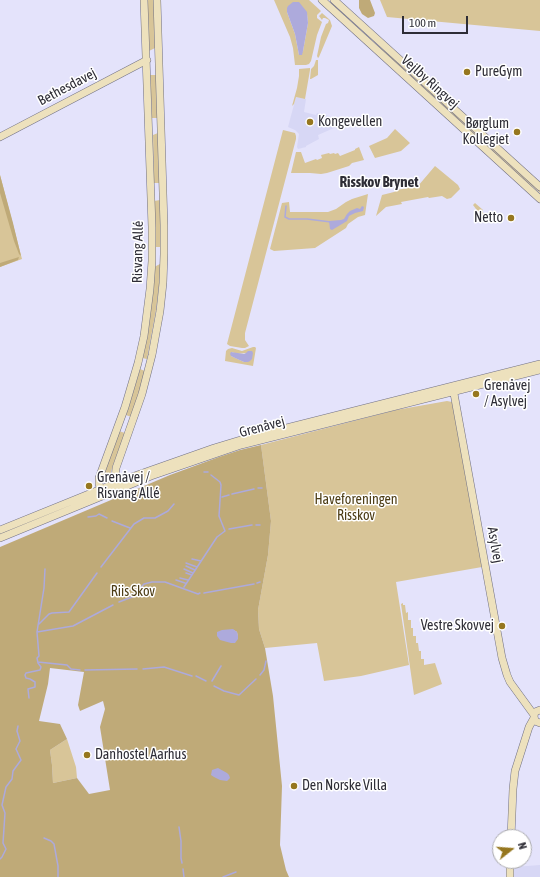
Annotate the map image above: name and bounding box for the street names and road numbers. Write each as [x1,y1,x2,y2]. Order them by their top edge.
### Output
street label: Vejlby Ringvej [398,52,462,112]
street label: Bethesdavej [35,65,99,109]
street label: Risvang Allé [129,221,147,283]
street label: Grenåvej [237,413,287,441]
street label: Asylvej [484,526,506,564]

